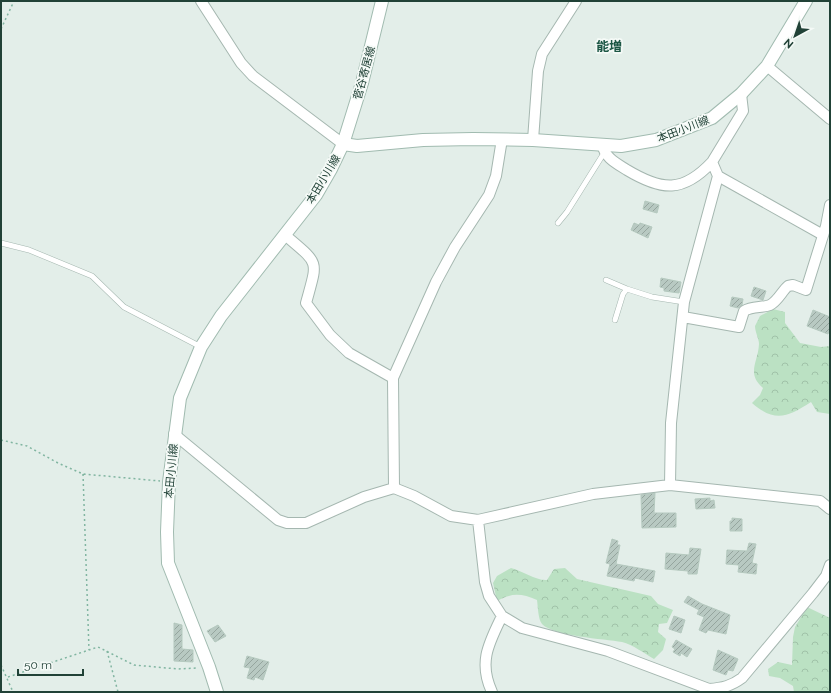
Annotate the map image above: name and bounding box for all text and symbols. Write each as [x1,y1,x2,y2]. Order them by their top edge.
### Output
north arrow [775,16,815,56]
text: N [781,36,796,51]
district label: 能増 [596,39,622,54]
street label: 菅谷寄居線 [351,45,378,101]
street label: 本田小川線 [655,114,711,145]
street label: 本田小川線 [304,152,343,206]
street label: 本田小川線 [163,443,180,499]
scale bar [18,651,83,677]
text: 50 m [24,658,52,672]

